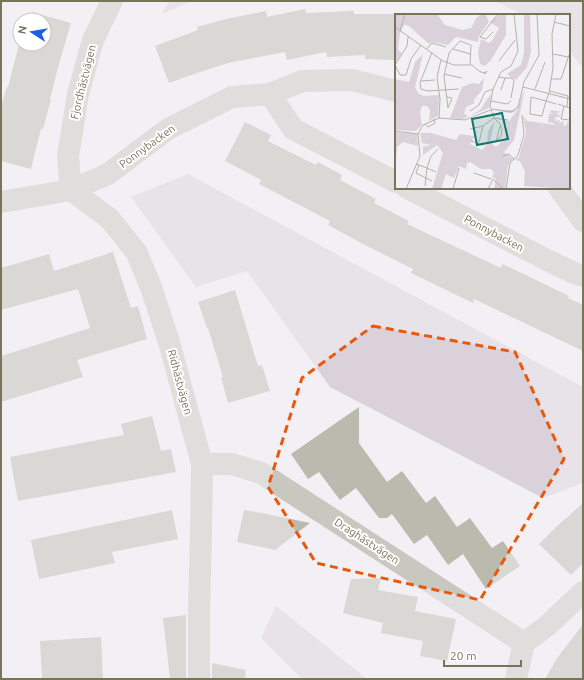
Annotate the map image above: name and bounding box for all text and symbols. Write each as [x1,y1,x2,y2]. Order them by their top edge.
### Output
north arrow [12,12,52,52]
inset map [395,14,570,189]
text: N [15,25,29,35]
street label: Fjordhästvägen [68,44,98,120]
street label: Ponnybacken [117,122,177,170]
street label: Ponnybacken [462,212,526,254]
street label: Ridhästvägen [166,348,194,416]
street label: Draghästvägen [332,516,402,566]
scale bar [444,642,521,668]
text: 20 m [450,649,477,662]

